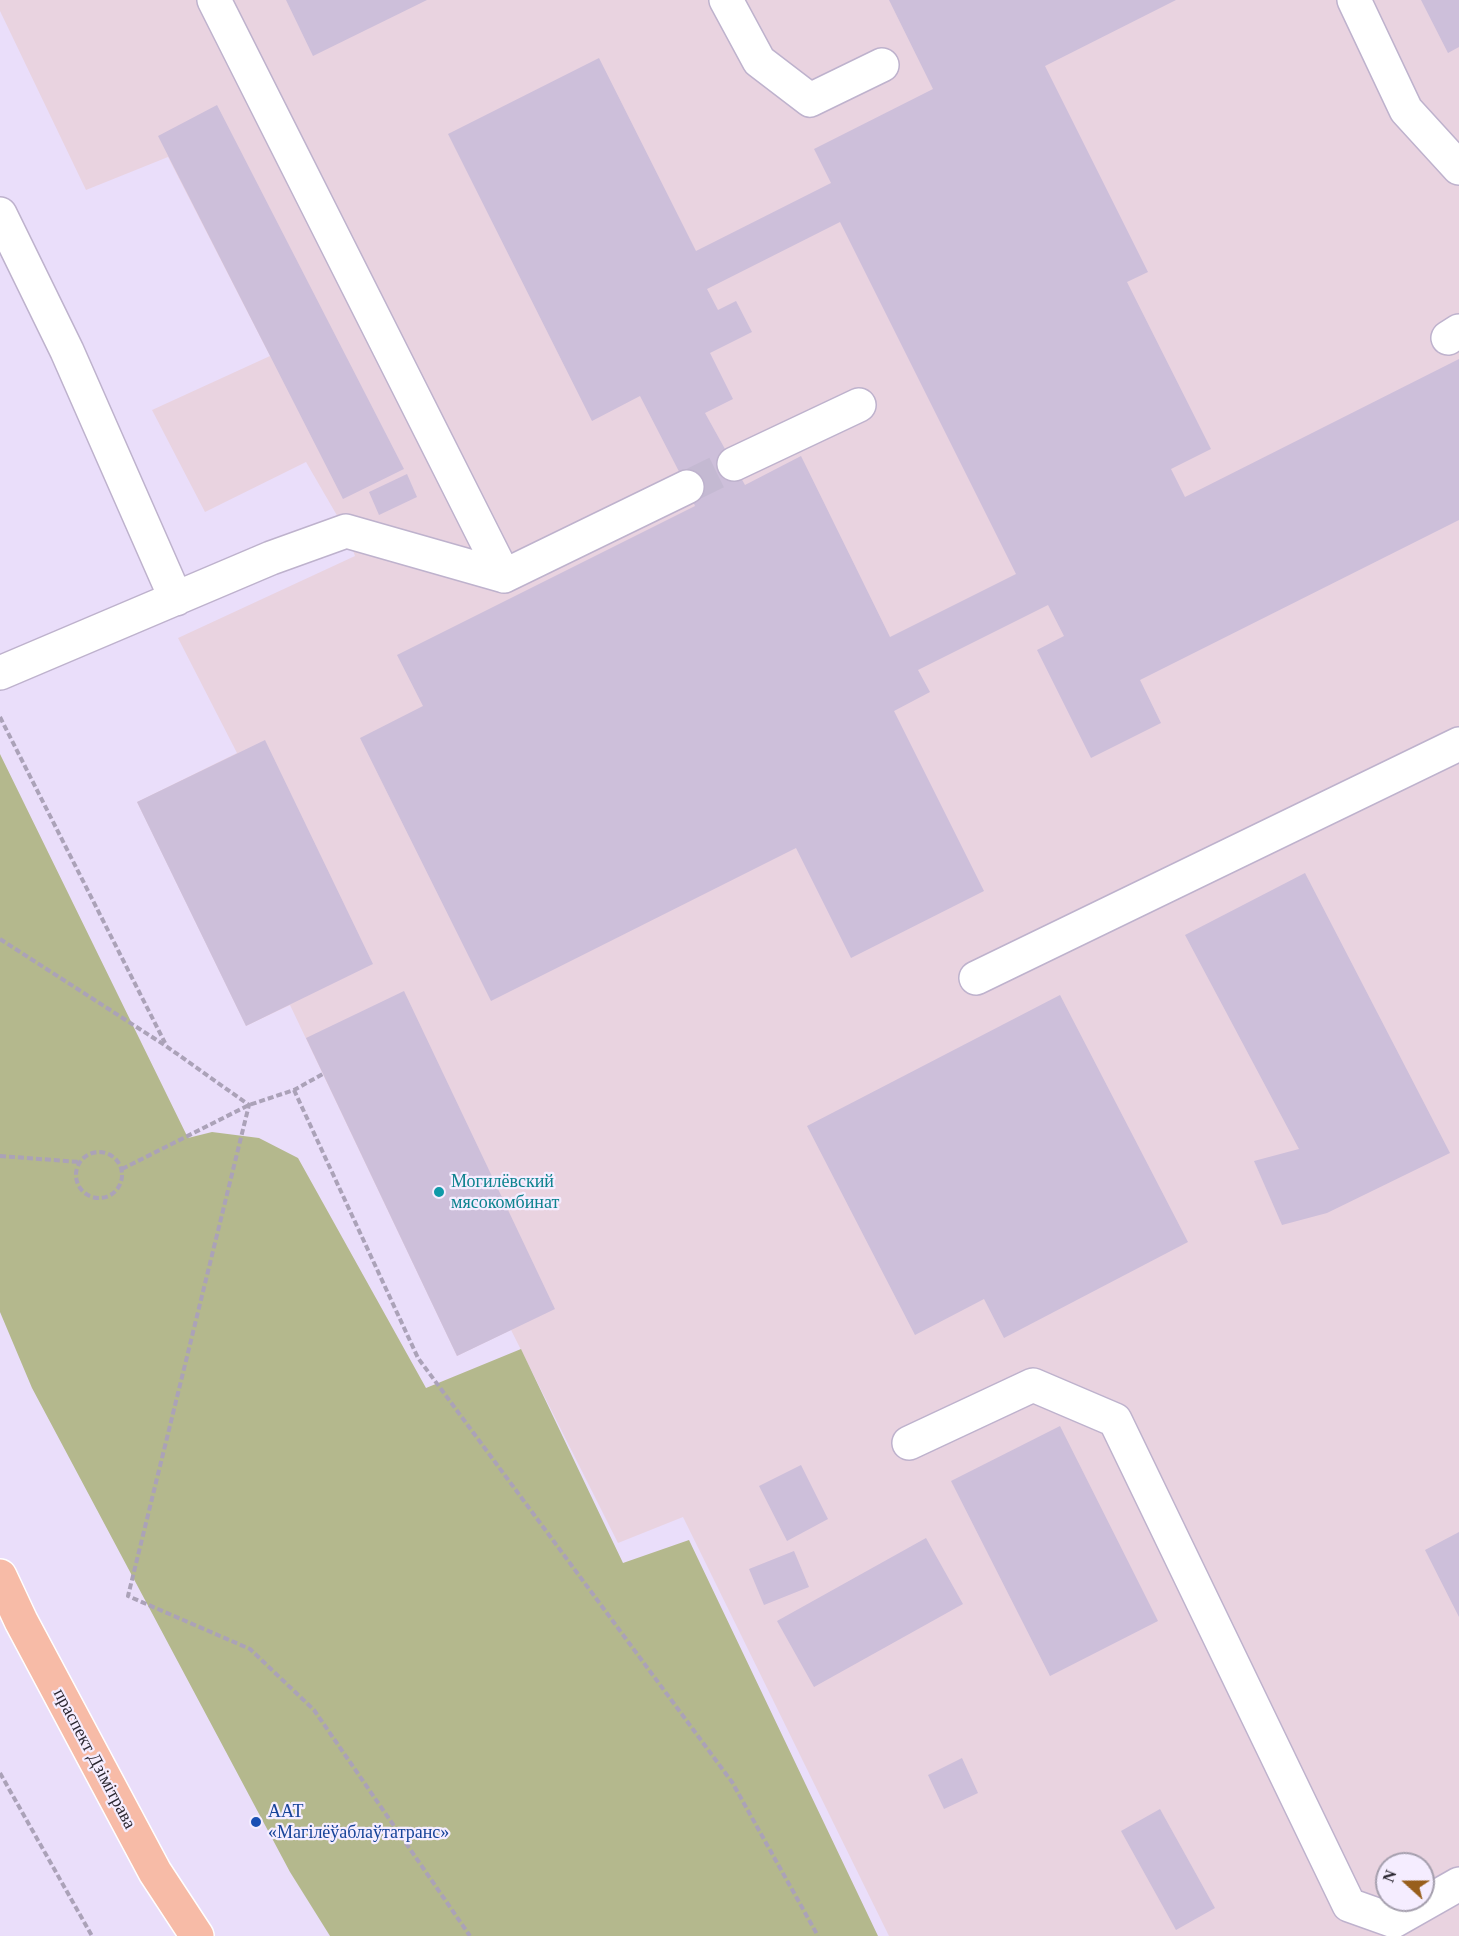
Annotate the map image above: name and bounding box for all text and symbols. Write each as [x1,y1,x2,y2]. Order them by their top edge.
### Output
place label: Могилёвский мясокомбинат [451,1171,559,1214]
marker: Могилёвский мясокомбинат [432,1185,446,1199]
street label: праспект Дзімітрава [48,1685,140,1833]
place label: ААТ «Магілёўаблаўтатранс» [268,1801,449,1844]
marker: ААТ «Магілёўаблаўтатранс» [249,1815,263,1829]
north arrow [1375,1852,1435,1912]
text: N [1380,1868,1400,1885]

